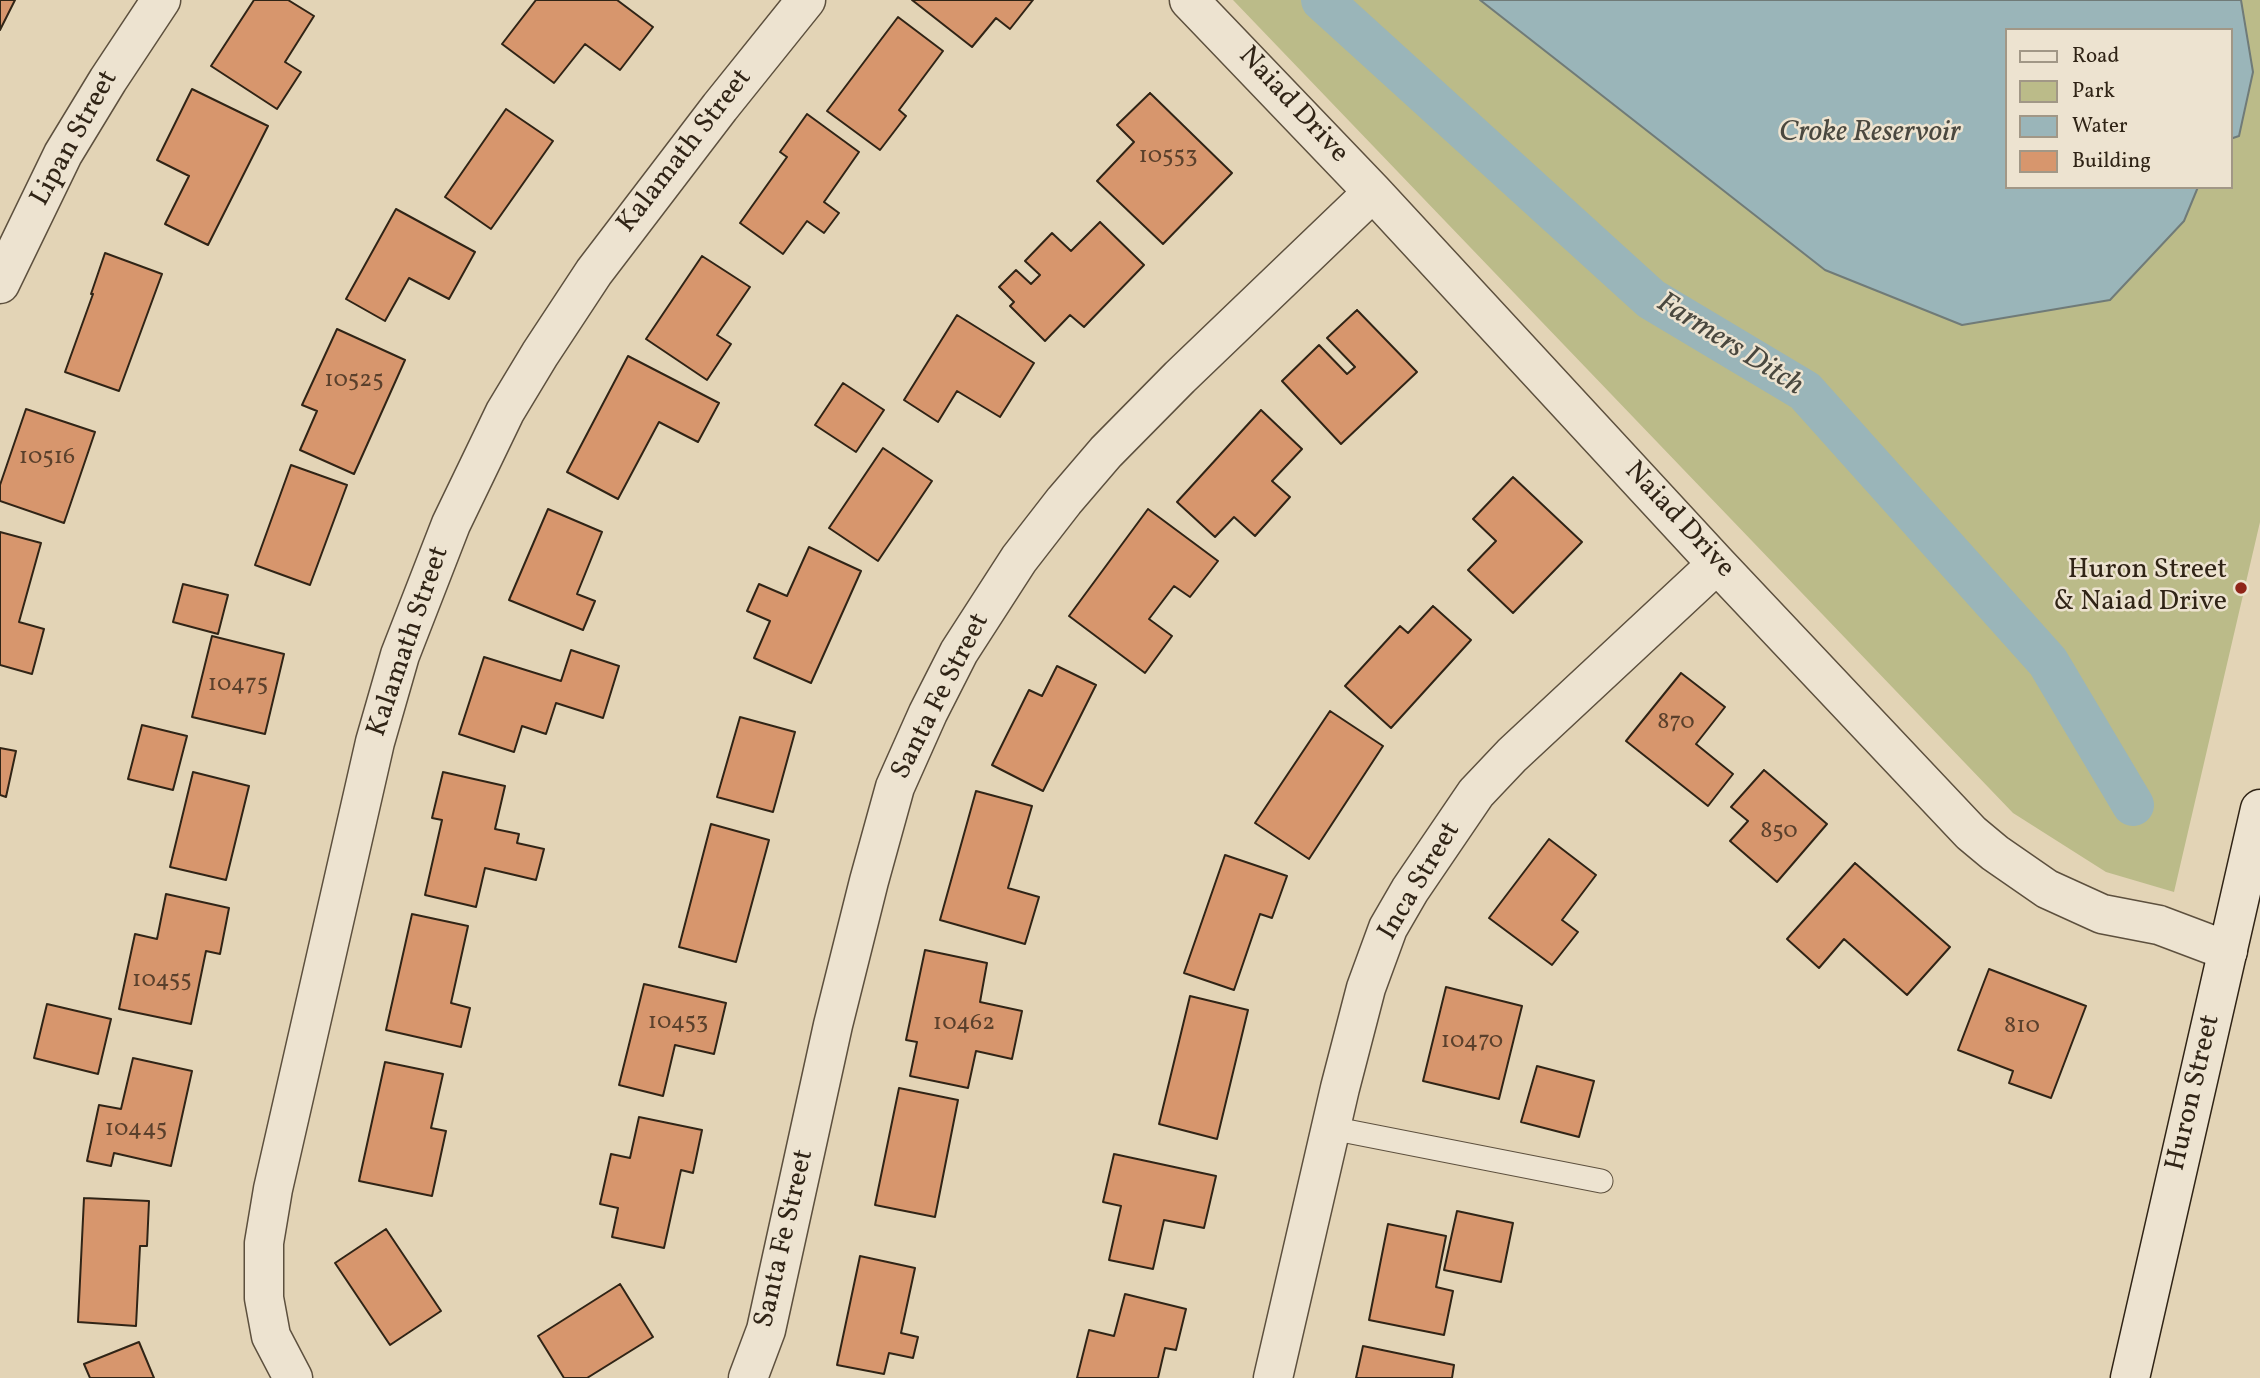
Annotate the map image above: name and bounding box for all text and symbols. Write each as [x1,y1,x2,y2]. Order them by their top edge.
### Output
legend [2004,28,2232,189]
street label: Naiad Drive [1230,41,1354,171]
text: Road [2072,42,2119,71]
street label: Kalamath Street [611,63,761,241]
street label: Lipan Street [25,65,127,213]
text: Park [2072,77,2115,106]
text: Water [2072,112,2128,141]
water label: Croke Reservoir [1779,116,1961,152]
house number: 10553 [1139,144,1197,172]
text: Building [2072,147,2151,176]
water label: Farmers Ditch [1649,287,1809,405]
house number: 10525 [324,368,384,396]
house number: 10516 [19,445,75,473]
street label: Naiad Drive [1616,456,1740,586]
street label: Kalamath Street [362,542,458,742]
place label: Huron Street & Naiad Drive [2054,555,2227,621]
marker: Huron Street & Naiad Drive [2233,580,2249,596]
street label: Santa Fe Street [886,608,998,786]
house number: 10475 [208,672,268,700]
house number: 870 [1657,710,1695,738]
street label: Inca Street [1373,817,1469,947]
house number: 850 [1760,819,1798,847]
house number: 10455 [132,968,192,996]
house number: 10453 [648,1010,708,1038]
house number: 10462 [933,1011,995,1039]
street label: Huron Street [2161,1012,2229,1174]
house number: 810 [2004,1014,2040,1042]
house number: 10470 [1441,1029,1503,1057]
house number: 10445 [105,1117,167,1145]
street label: Santa Fe Street [749,1147,823,1331]

